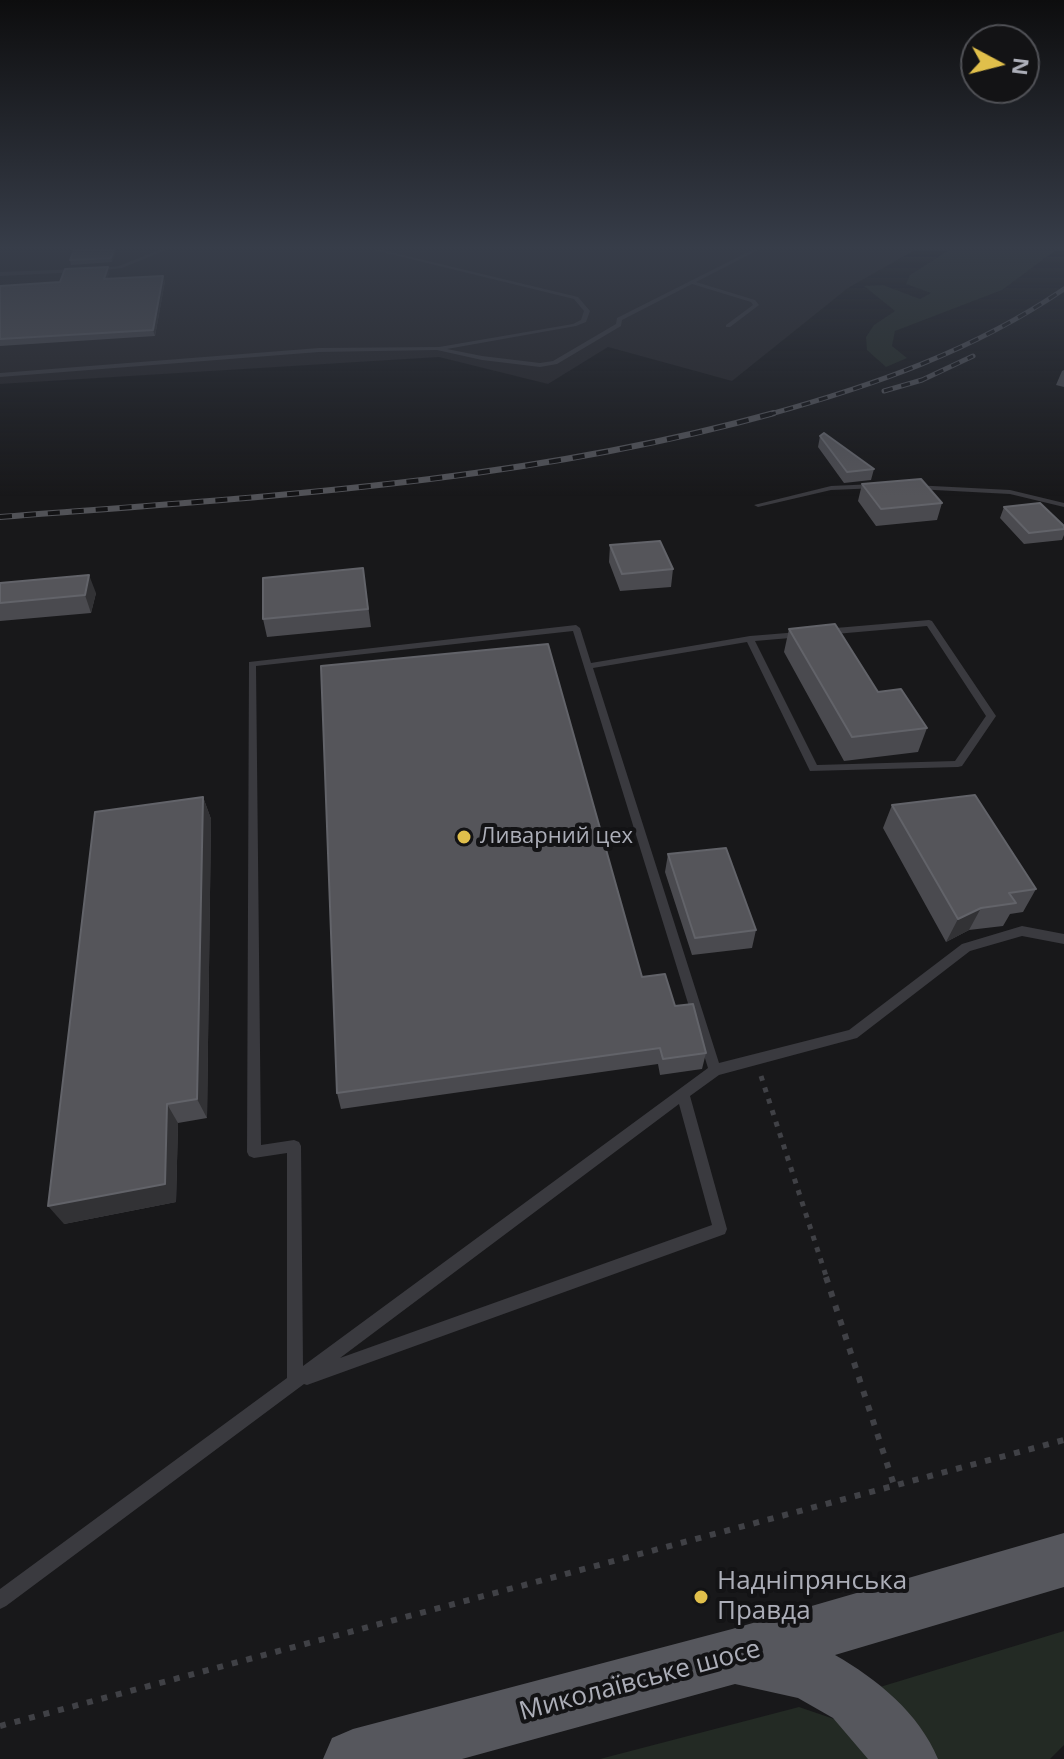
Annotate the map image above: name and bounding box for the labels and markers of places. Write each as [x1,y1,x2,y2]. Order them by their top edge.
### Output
place label: Ливарний цех [480,824,633,850]
marker: Ливарний цех [455,828,473,846]
place label: Надніпрянська Правда [717,1566,907,1628]
marker: Надніпрянська Правда [692,1588,710,1606]

